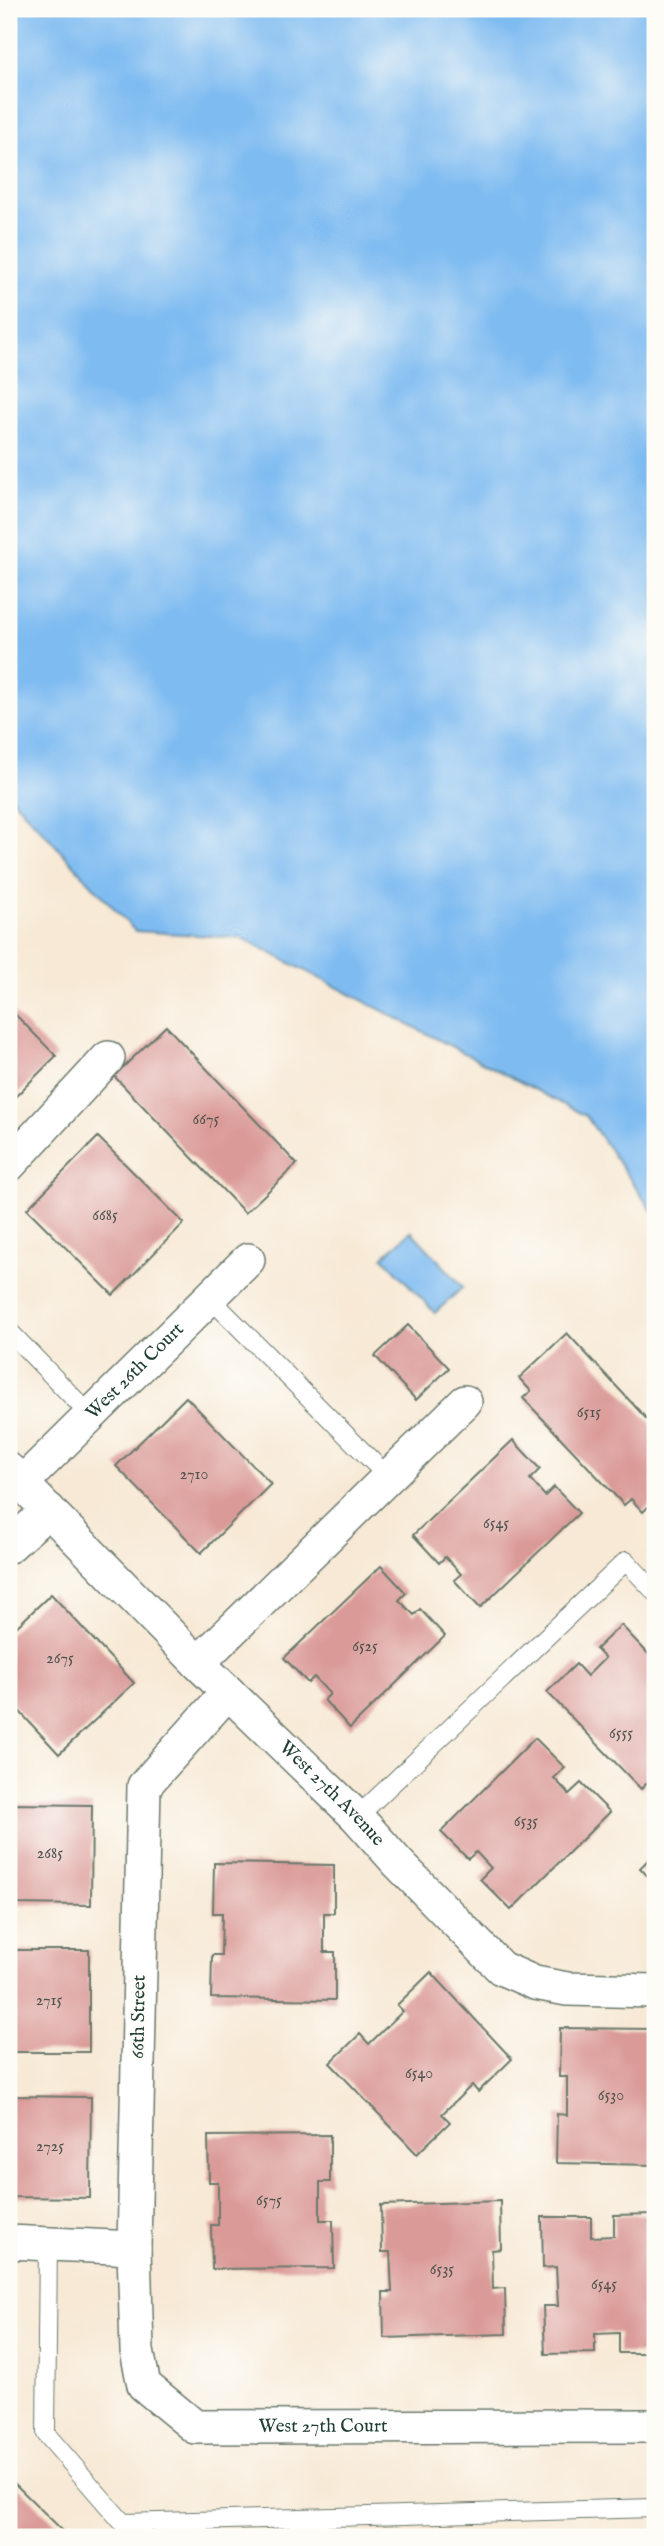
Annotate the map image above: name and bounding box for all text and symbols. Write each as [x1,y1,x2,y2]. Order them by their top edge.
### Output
house number: 6675 [193,1110,220,1130]
house number: 6685 [92,1206,118,1226]
street label: West 26th Court [81,1317,190,1425]
house number: 6515 [577,1403,601,1423]
house number: 2710 [180,1465,208,1485]
house number: 6545 [483,1514,509,1534]
house number: 6525 [352,1637,378,1657]
house number: 2675 [46,1649,74,1669]
house number: 6555 [609,1724,633,1744]
street label: West 27th Avenue [274,1736,390,1852]
house number: 6535 [514,1812,538,1832]
house number: 2685 [37,1844,63,1864]
street label: 66th Street [126,1974,152,2059]
house number: 2715 [36,1991,62,2011]
house number: 6540 [405,2064,433,2084]
house number: 6530 [598,2086,624,2106]
house number: 2725 [36,2137,64,2157]
house number: 6575 [256,2191,282,2211]
house number: 6535 [430,2260,454,2280]
house number: 6545 [591,2275,617,2295]
street label: West 27th Court [259,2415,388,2439]

